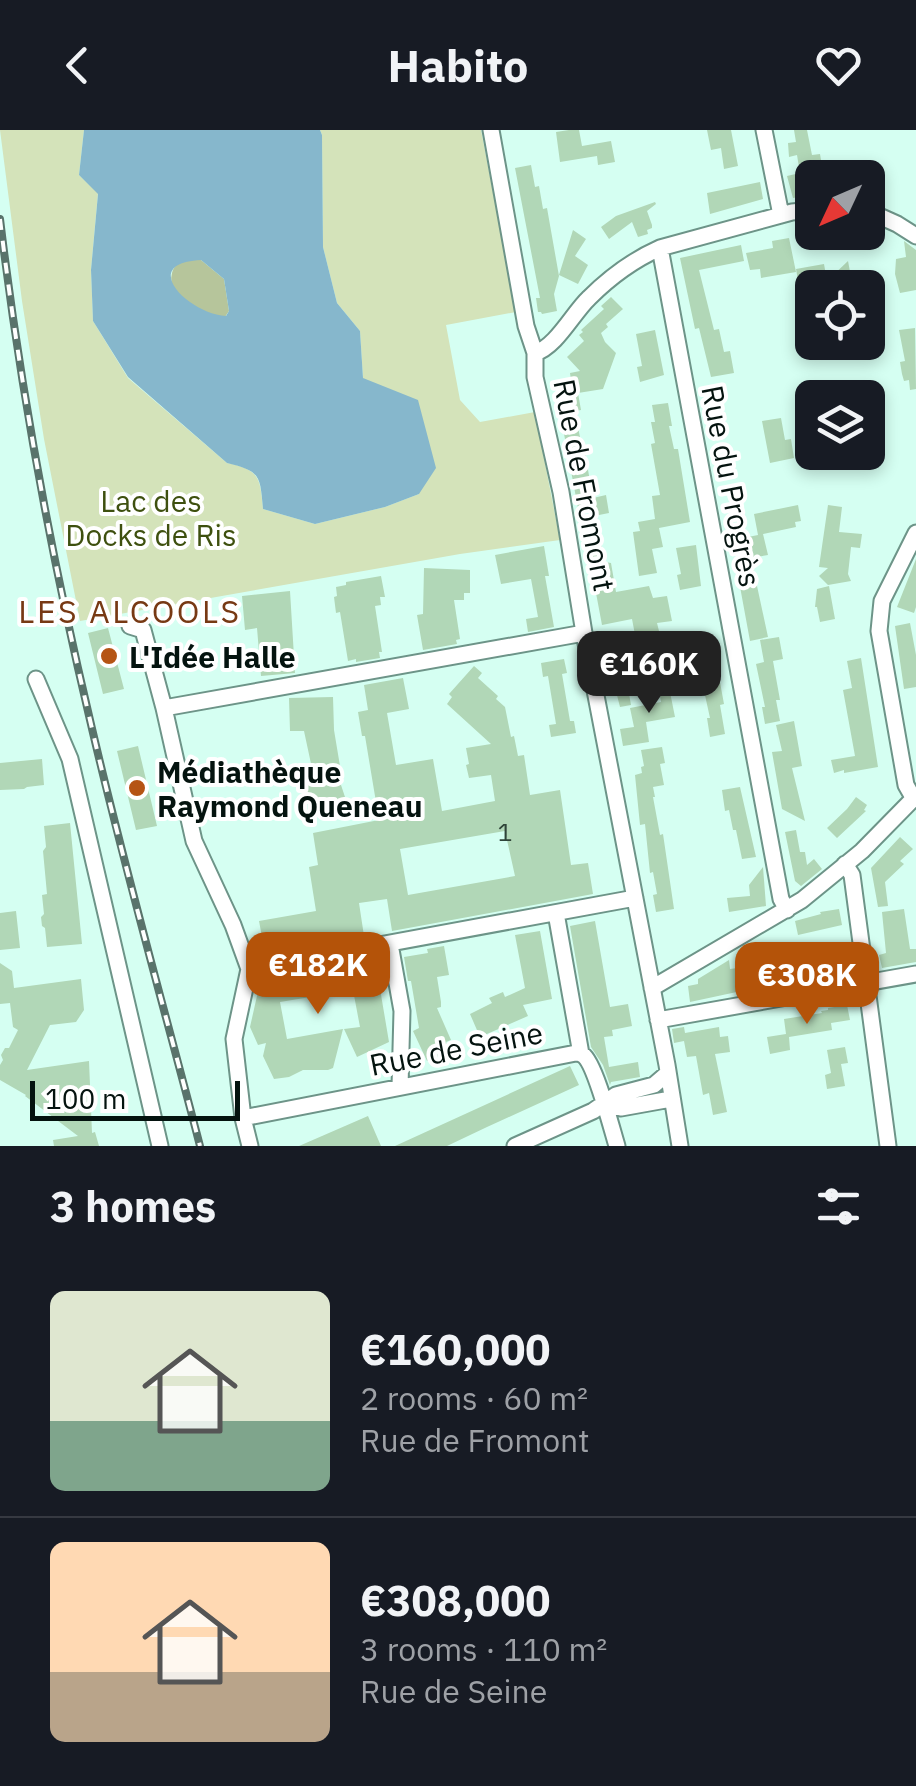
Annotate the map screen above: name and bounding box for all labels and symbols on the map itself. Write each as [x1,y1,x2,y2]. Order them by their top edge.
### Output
north arrow [795,160,885,250]
street label: Rue de Fromont [545,376,625,594]
street label: Rue du Progrès [693,382,771,590]
park label: Lac des Docks de Ris [65,481,237,554]
district label: LES ALCOOLS [18,590,242,632]
pin: €160K [579,631,719,716]
place label: L'Idée Halle [129,637,296,676]
marker: L'Idée Halle [98,645,120,667]
place label: Médiathèque Raymond Queneau [157,752,423,825]
marker: Médiathèque Raymond Queneau [126,777,148,799]
house number: 1 [497,815,513,848]
pin: €182K [248,932,388,1017]
pin: €308K [737,942,877,1027]
street label: Rue de Seine [366,1012,546,1084]
scale bar [30,1076,240,1120]

